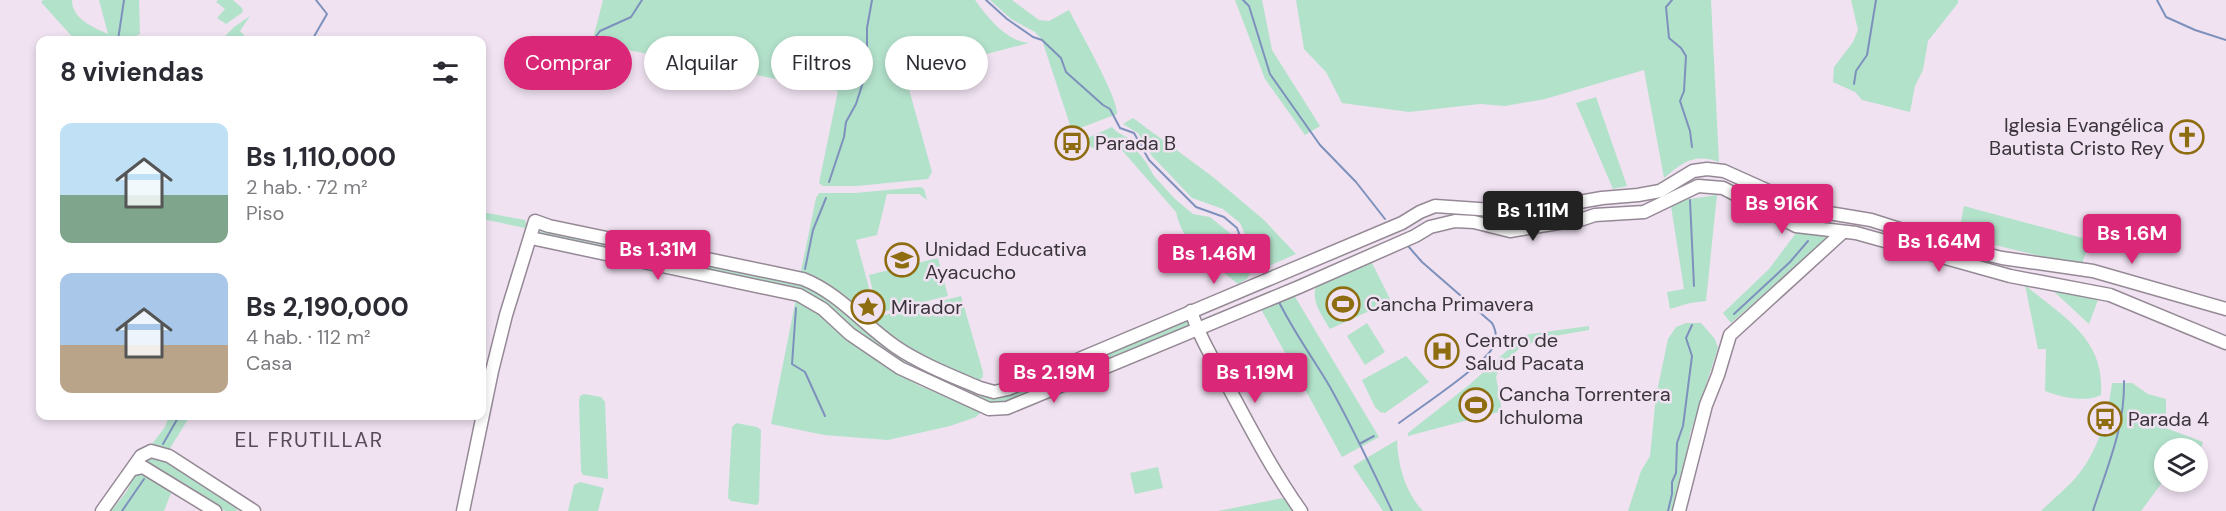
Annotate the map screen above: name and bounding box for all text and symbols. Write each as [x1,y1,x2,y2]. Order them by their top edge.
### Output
chip: Comprar [504,36,632,90]
chip: Alquilar [644,36,759,90]
chip: Filtros [771,36,873,90]
chip: Nuevo [885,36,988,90]
text: 8 viviendas [60,55,204,89]
icon: filters [429,56,462,89]
place label: Iglesia Evangélica Bautista Cristo Rey [1989,112,2164,161]
church icon: Iglesia Evangélica Bautista Cristo Rey [2169,119,2205,155]
bus stop icon: Parada B [1054,125,1090,161]
place label: Parada B [1095,130,1176,156]
text: Bs 1,110,000 [246,140,396,174]
icon: home [108,147,180,219]
text: 2 hab. · 72 m² [246,174,368,200]
pin: Bs 916K [1727,184,1837,235]
text: Bs 916K [1745,190,1819,216]
pin: Bs 1.11M [1471,191,1595,242]
text: Bs 1.11M [1497,197,1569,223]
text: Piso [246,200,284,226]
pin: Bs 1.6M [2077,214,2187,265]
text: Bs 1.6M [2097,220,2167,246]
pin: Bs 1.64M [1877,222,2001,273]
text: Bs 1.64M [1897,228,1981,254]
pin: Bs 1.31M [596,230,720,281]
pin: Bs 1.46M [1152,234,1276,285]
text: Bs 1.31M [619,236,697,262]
place label: Unidad Educativa Ayacucho [925,236,1087,285]
text: Bs 1.46M [1172,240,1256,266]
school or university icon: Unidad Educativa Ayacucho [884,242,920,278]
sports icon: Cancha Primavera [1325,286,1361,322]
place icon: Mirador [850,289,886,325]
text: Bs 2,190,000 [246,290,409,324]
place label: Cancha Primavera [1366,291,1534,317]
place label: Mirador [891,294,963,320]
icon: home [108,297,180,369]
text: 4 hab. · 112 m² [246,324,371,350]
place label: Centro de Salud Pacata [1465,327,1584,376]
hospital icon: Centro de Salud Pacata [1424,333,1460,369]
text: Casa [246,350,292,376]
pin: Bs 2.19M [992,353,1116,404]
pin: Bs 1.19M [1193,353,1317,404]
text: Bs 2.19M [1013,359,1095,385]
text: Bs 1.19M [1216,359,1294,385]
place label: Cancha Torrentera Ichuloma [1499,381,1671,430]
sports icon: Cancha Torrentera Ichuloma [1458,387,1494,423]
bus stop icon: Parada 4 [2087,401,2123,437]
place label: Parada 4 [2128,406,2209,432]
district label: EL FRUTILLAR [234,426,384,454]
map controls [2154,438,2208,492]
button: layers [2154,438,2208,492]

